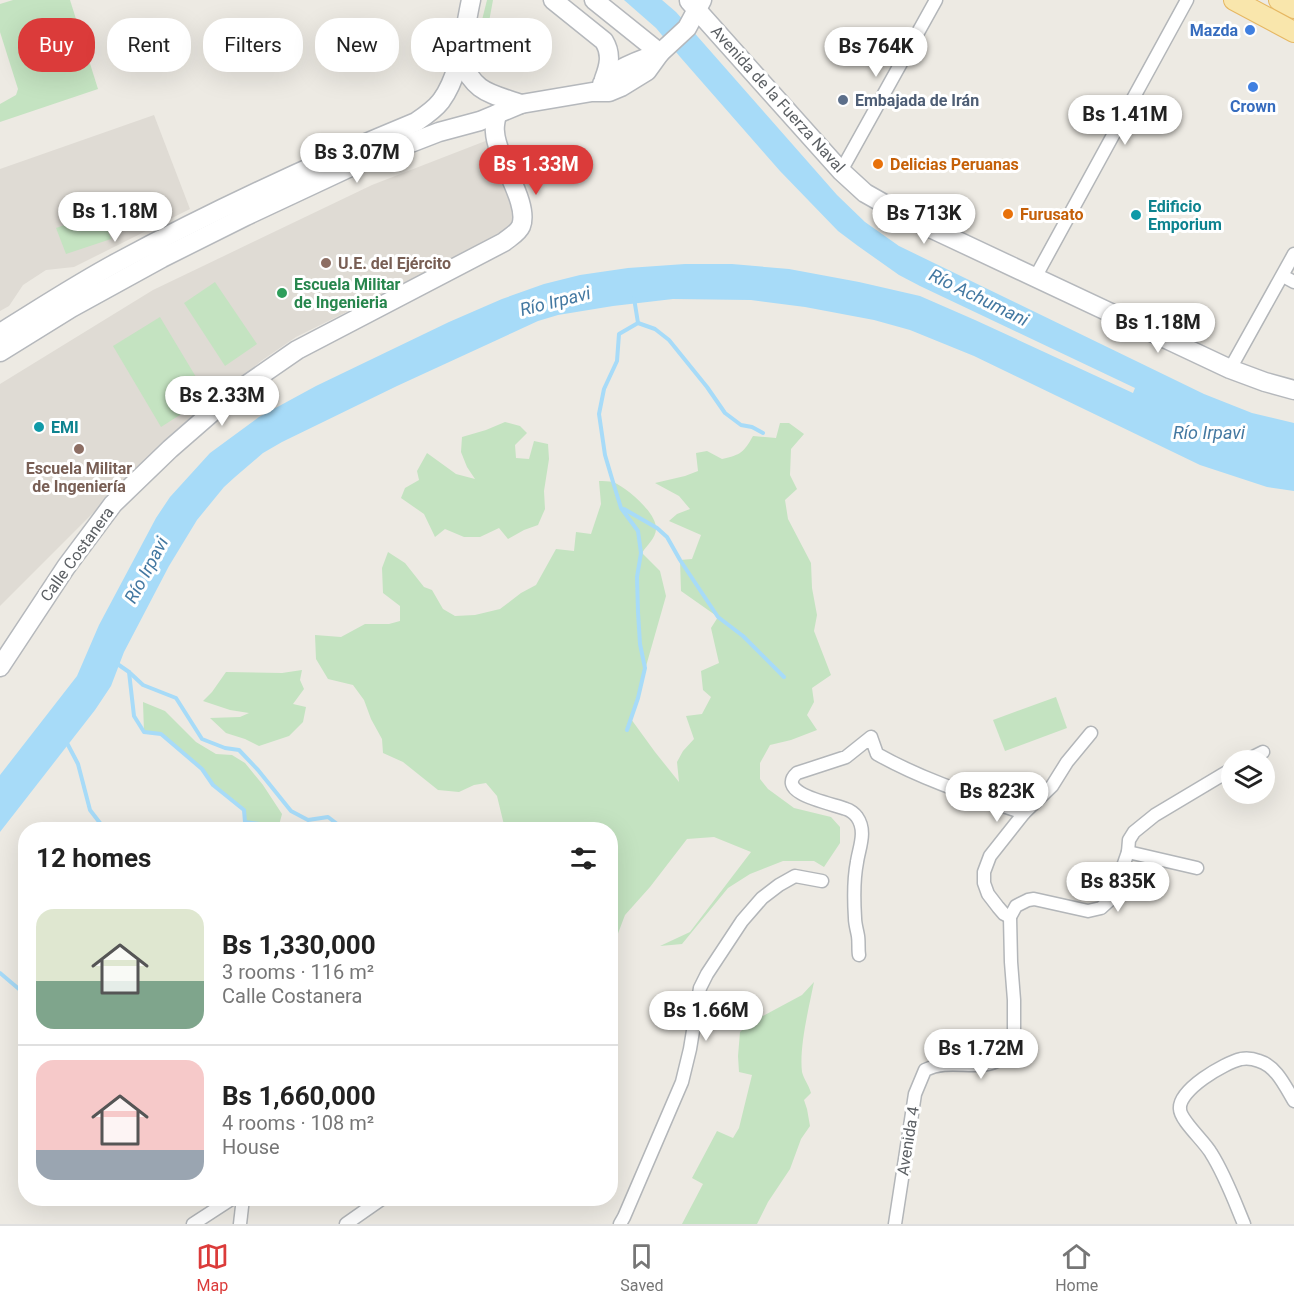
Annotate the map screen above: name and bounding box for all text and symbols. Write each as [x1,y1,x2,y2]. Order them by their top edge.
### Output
chip: Buy [18,18,95,72]
chip: Rent [107,18,191,72]
chip: Filters [203,18,303,72]
chip: New [315,18,399,72]
chip: Apartment [411,18,552,72]
place label: Mazda [1190,21,1238,40]
street label: Avenida de la Fuerza Naval [707,22,849,176]
marker: Mazda [1243,23,1257,37]
pin: Bs 764K [821,27,931,78]
text: Bs 764K [838,34,914,58]
marker: Crown [1246,80,1260,94]
place label: Embajada de Irán [855,91,979,110]
marker: Embajada de Irán [836,93,850,107]
pin: Bs 1.41M [1063,95,1187,146]
place label: Crown [1230,97,1276,116]
text: Bs 1.41M [1082,102,1168,126]
pin: Bs 3.07M [295,133,419,184]
text: Bs 3.07M [314,140,400,164]
pin: Bs 1.33M [474,145,598,196]
text: Bs 1.33M [493,152,579,176]
place label: Delicias Peruanas [890,155,1019,174]
marker: Delicias Peruanas [871,157,885,171]
pin: Bs 1.18M [53,192,177,243]
pin: Bs 713K [869,194,979,245]
place label: Edificio Emporium [1148,197,1222,234]
text: Bs 1.18M [72,199,158,223]
text: Bs 713K [886,201,962,225]
place label: Furusato [1020,205,1083,224]
marker: Furusato [1001,207,1015,221]
marker: Edificio Emporium [1129,208,1143,222]
place label: U.E. del Ejército [338,254,451,273]
marker: U.E. del Ejército [319,256,333,270]
water label: Río Achumani [926,264,1033,330]
place label: Escuela Militar de Ingenieria [294,275,401,312]
water label: Río Irpavi [518,282,593,320]
marker: Escuela Militar de Ingenieria [275,286,289,300]
pin: Bs 1.18M [1096,303,1220,354]
text: Bs 1.18M [1115,310,1201,334]
pin: Bs 2.33M [160,376,284,427]
text: Bs 2.33M [179,383,265,407]
place label: EMI [51,418,79,437]
marker: EMI [32,420,46,434]
water label: Río Irpavi [1173,422,1246,443]
marker: Escuela Militar de Ingeniería [72,442,86,456]
place label: Escuela Militar de Ingeniería [26,459,132,496]
street label: Calle Costanera [36,503,118,605]
water label: Río Irpavi [120,533,173,607]
map controls [1221,750,1275,804]
button: layers [1221,750,1275,804]
pin: Bs 823K [942,772,1052,823]
text: Bs 823K [959,779,1035,803]
icon: filters [567,842,600,875]
text: 12 homes [36,843,151,873]
pin: Bs 835K [1063,862,1173,913]
text: Bs 835K [1080,869,1156,893]
text: Bs 1,330,000 [222,930,376,960]
icon: home [84,933,156,1005]
text: 3 rooms · 116 m² [222,960,374,984]
text: Calle Costanera [222,984,362,1008]
pin: Bs 1.66M [644,991,768,1042]
text: Bs 1.66M [663,998,749,1022]
pin: Bs 1.72M [919,1029,1043,1080]
text: Bs 1.72M [938,1036,1024,1060]
text: Bs 1,660,000 [222,1081,376,1111]
icon: home [84,1084,156,1156]
street label: Avenida 4 [893,1105,923,1177]
text: 4 rooms · 108 m² [222,1111,374,1135]
text: House [222,1135,280,1159]
tab: Map [196,1240,229,1295]
tab: Saved [620,1240,664,1295]
tab: Home [1055,1240,1098,1295]

